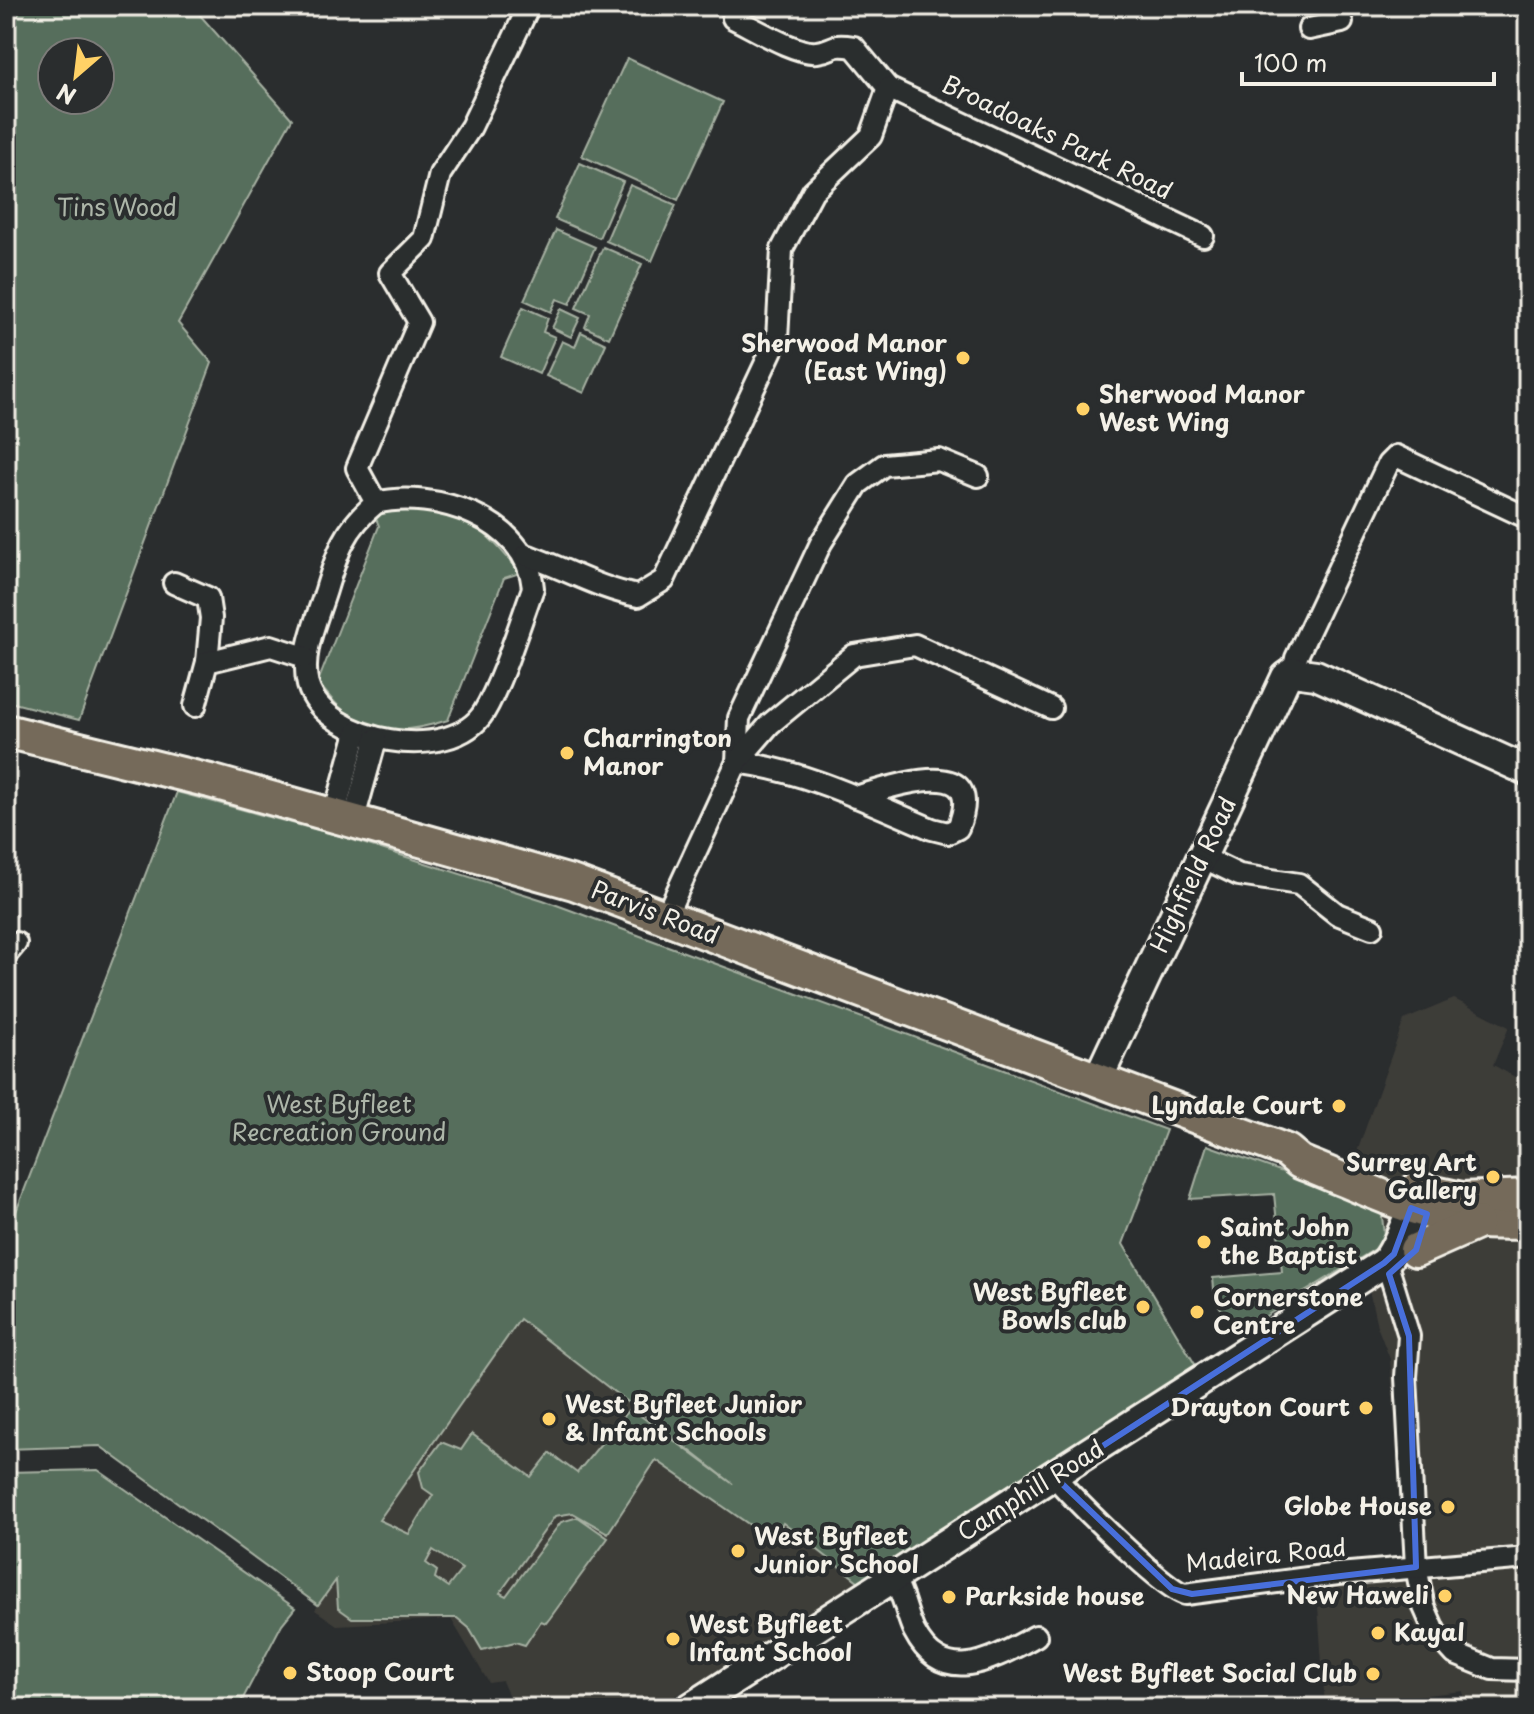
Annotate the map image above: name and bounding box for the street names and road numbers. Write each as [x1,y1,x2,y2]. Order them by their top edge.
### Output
street label: Broadoaks Park Road [937,65,1179,208]
street label: Highfield Road [1140,790,1244,958]
street label: Parvis Road [587,870,725,952]
street label: Camphill Road [949,1430,1111,1549]
street label: Madeira Road [1184,1528,1348,1580]

